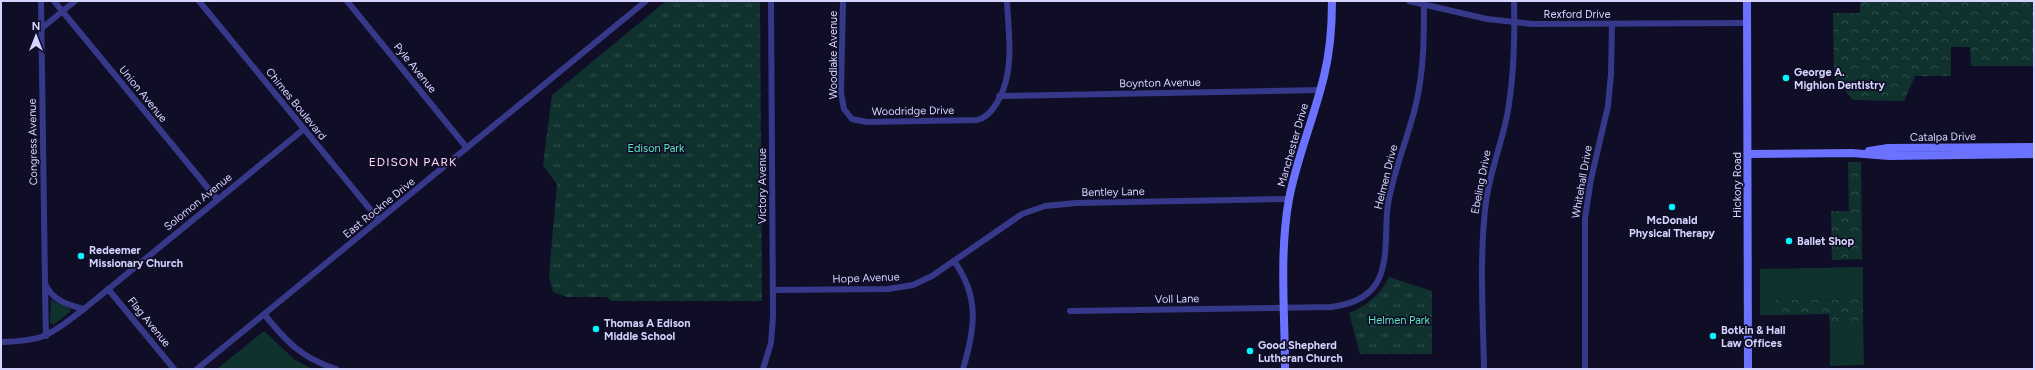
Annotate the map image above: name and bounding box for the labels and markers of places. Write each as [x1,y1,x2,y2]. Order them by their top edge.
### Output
place label: George A. Mighion Dentistry [1794,66,1885,92]
marker: George A. Mighion Dentistry [1781,73,1791,83]
marker: McDonald Physical Therapy [1667,202,1677,212]
place label: McDonald Physical Therapy [1629,214,1716,240]
place label: Ballet Shop [1797,235,1854,248]
marker: Ballet Shop [1784,236,1794,246]
place label: Redeemer Missionary Church [89,244,183,270]
marker: Redeemer Missionary Church [76,251,86,261]
place label: Thomas A Edison Middle School [604,317,690,343]
marker: Thomas A Edison Middle School [591,324,601,334]
place label: Botkin & Hall Law Offices [1721,324,1786,350]
marker: Botkin & Hall Law Offices [1708,331,1718,341]
place label: Good Shepherd Lutheran Church [1258,339,1343,365]
marker: Good Shepherd Lutheran Church [1245,346,1255,356]

